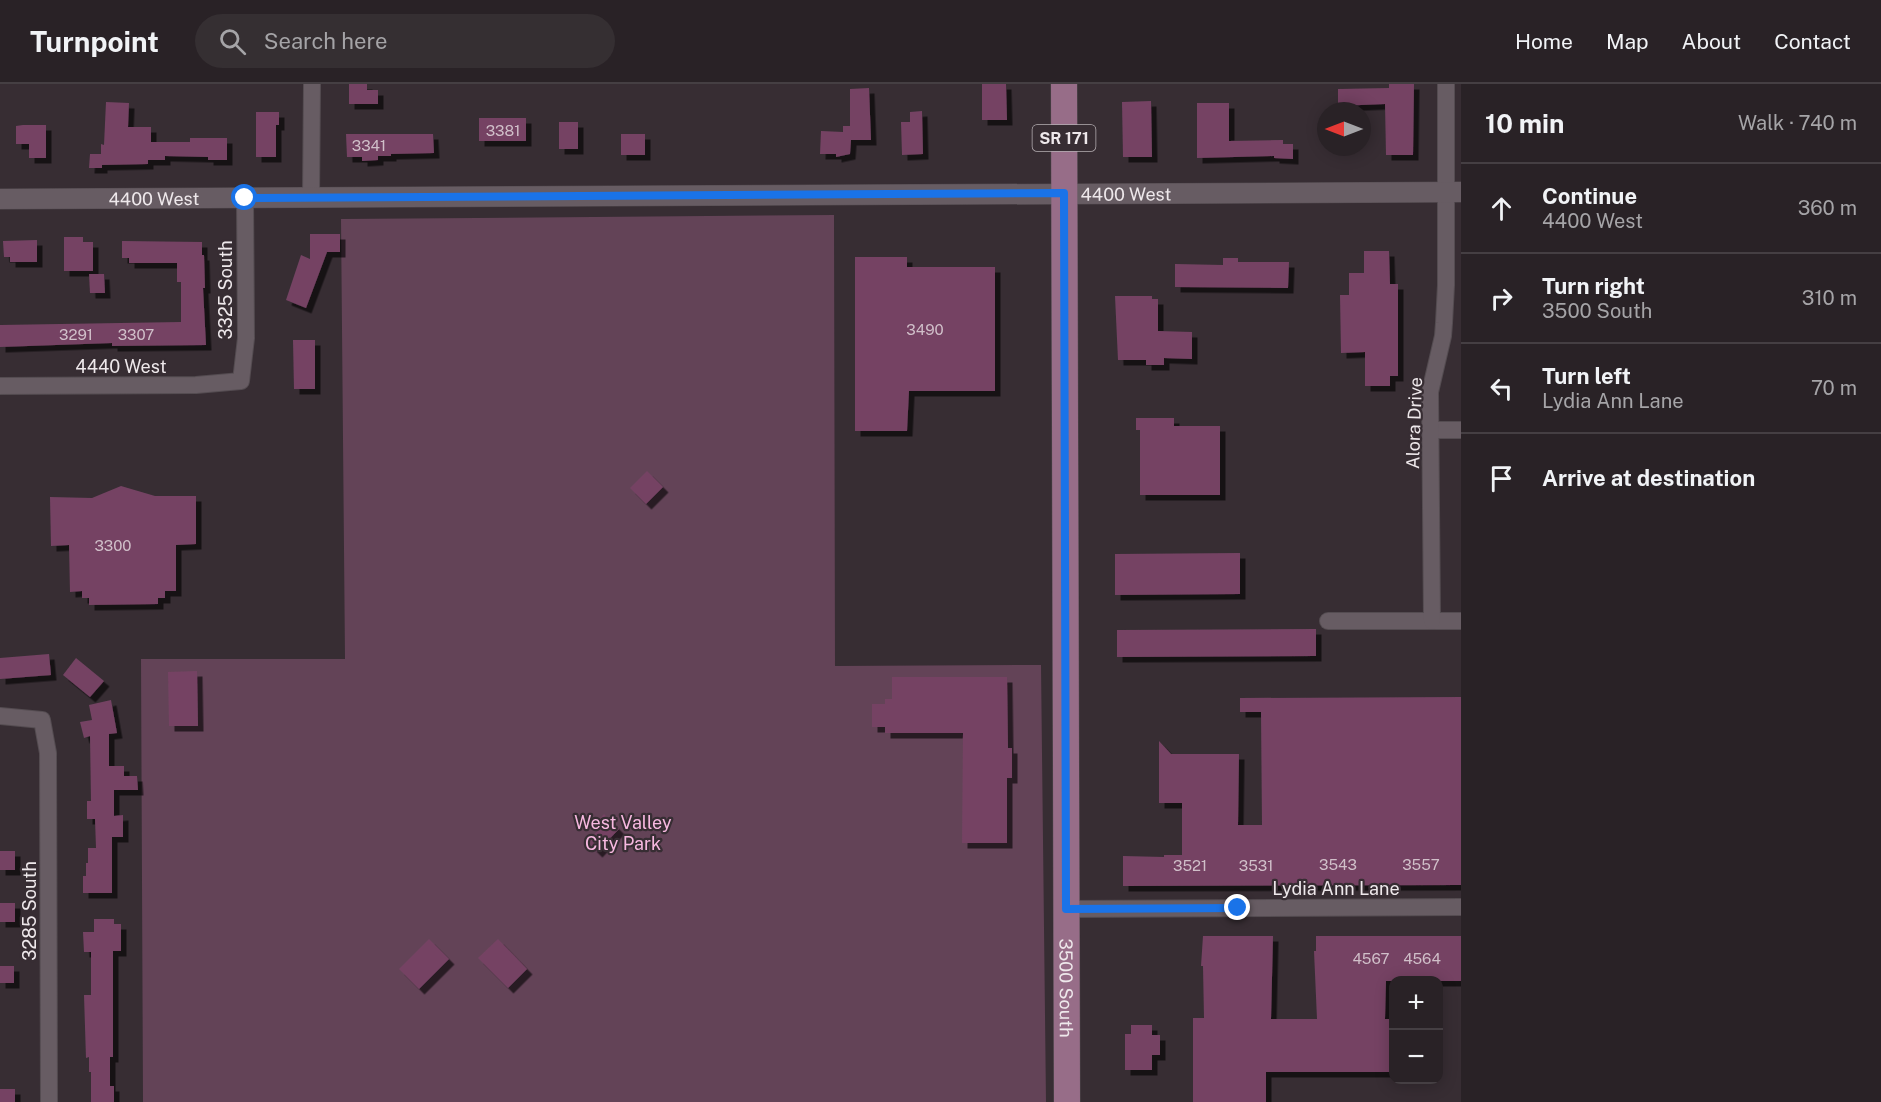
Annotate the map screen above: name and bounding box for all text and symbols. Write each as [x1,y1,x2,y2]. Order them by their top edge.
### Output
search box [195,14,615,68]
text: Turnpoint [30,25,159,58]
icon: search [216,25,249,58]
text: Search here [264,28,387,54]
text: Home [1515,29,1573,54]
text: Map [1606,29,1649,54]
text: About [1682,29,1741,54]
text: Contact [1774,29,1851,54]
north arrow [1317,102,1371,156]
text: 10 min [1485,108,1564,139]
text: Walk · 740 m [1738,111,1857,135]
house number: 3381 [486,122,520,139]
road number: SR 171 [1032,125,1096,151]
house number: 3341 [352,137,386,154]
street label: 4400 West [1080,183,1172,204]
text: Continue [1542,183,1637,209]
route start [231,184,257,210]
street label: 4400 West [108,188,200,209]
icon: ahead [1485,192,1518,225]
text: 360 m [1798,196,1857,220]
text: 4400 West [1542,209,1643,233]
street label: 3325 South [215,240,236,340]
text: Turn right [1542,273,1645,299]
icon: right [1485,282,1518,315]
text: 310 m [1802,286,1857,310]
text: 3500 South [1542,299,1652,323]
house number: 3490 [906,321,944,338]
house number: 3291 [59,326,93,343]
house number: 3307 [118,326,154,343]
street label: 4440 West [75,356,167,377]
text: Turn left [1542,363,1631,389]
icon: left [1485,372,1518,405]
text: 70 m [1811,376,1857,400]
street label: Alora Drive [1402,377,1426,469]
text: Lydia Ann Lane [1542,389,1684,413]
icon: arrive [1485,462,1518,495]
text: Arrive at destination [1542,465,1755,491]
house number: 3300 [95,537,131,554]
park label: West Valley City Park [574,812,672,854]
house number: 3543 [1319,856,1357,873]
house number: 3557 [1402,856,1440,873]
house number: 3521 [1173,857,1207,874]
house number: 3531 [1239,857,1273,874]
street label: 3285 South [19,861,40,961]
street label: Lydia Ann Lane [1272,878,1400,899]
route end [1224,894,1250,920]
street label: 3500 South [1056,938,1077,1038]
house number: 4567 [1353,950,1389,967]
house number: 4564 [1403,950,1441,967]
map controls [1389,976,1443,1084]
button: + [1389,976,1443,1030]
button: − [1389,1030,1443,1084]

